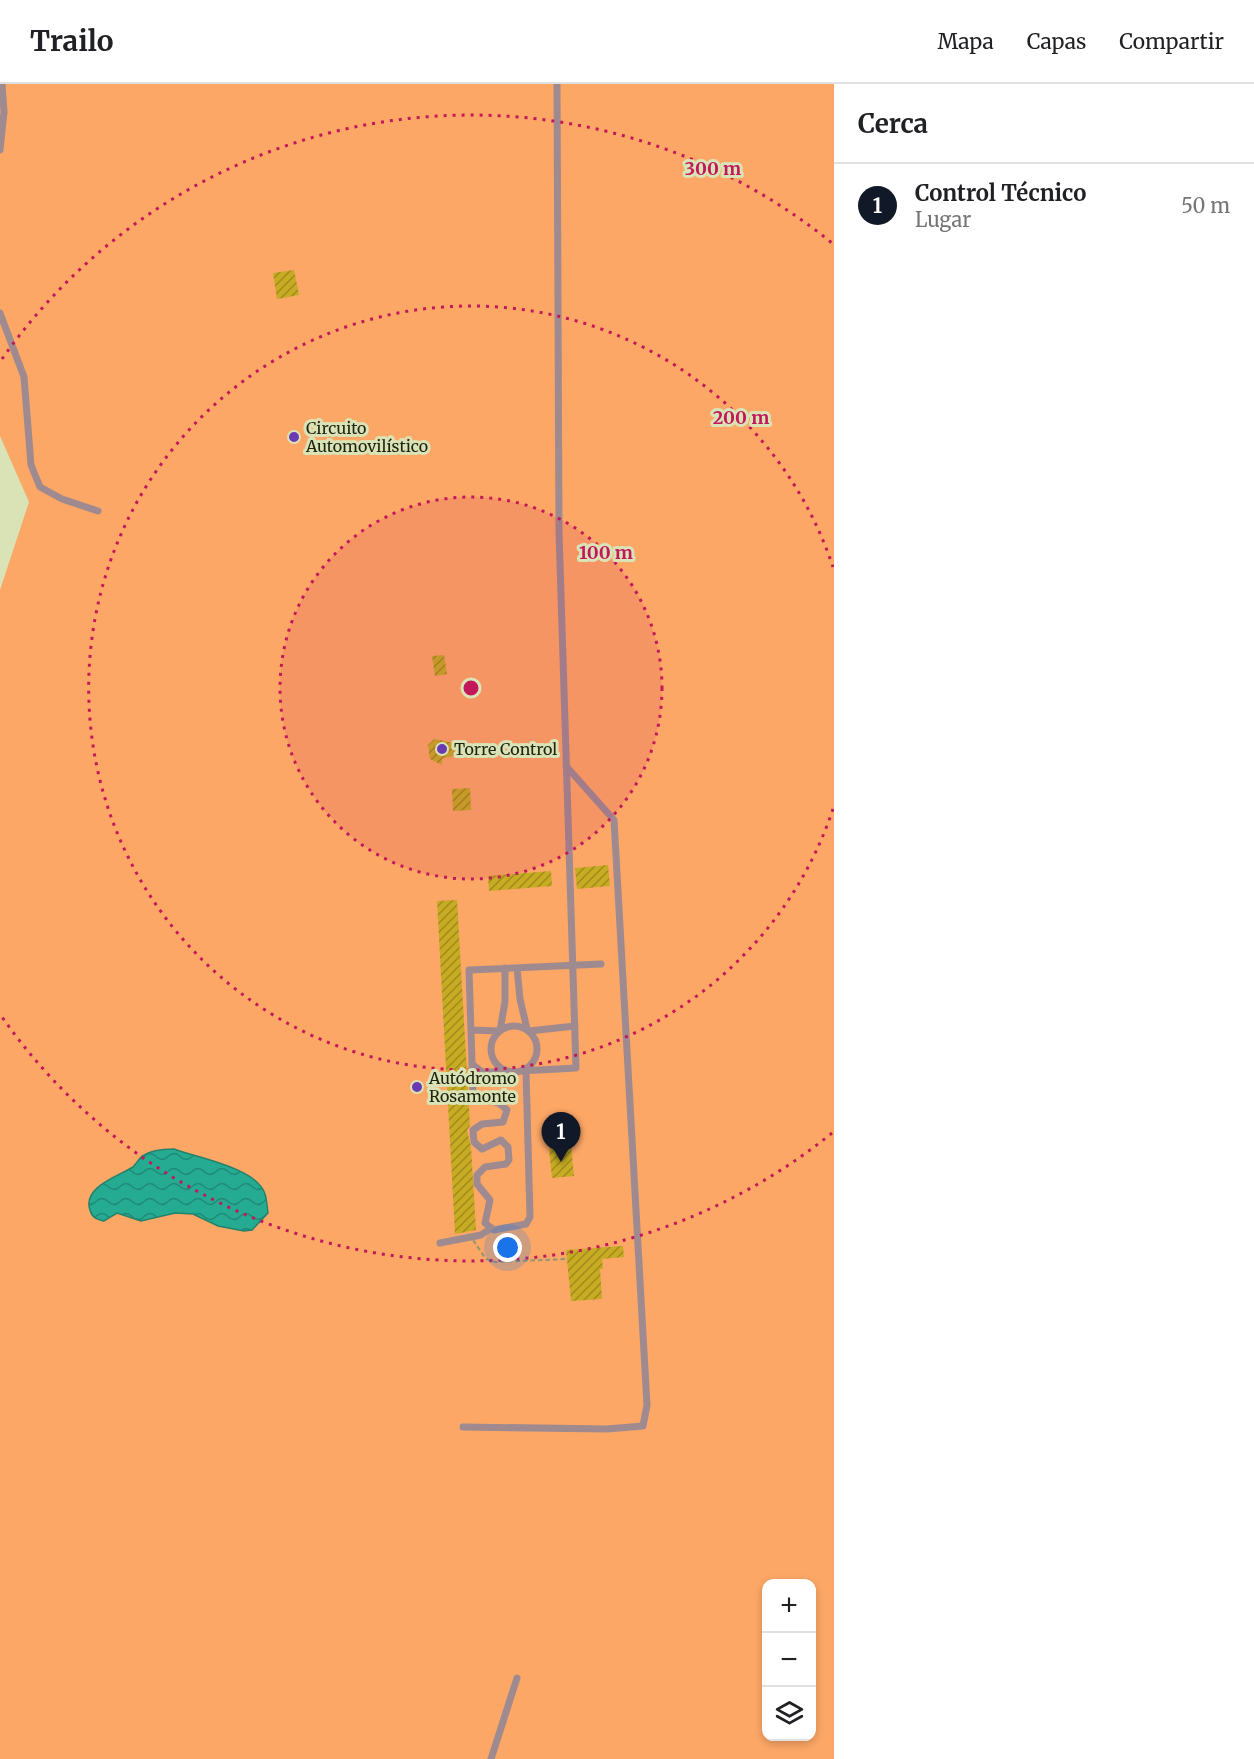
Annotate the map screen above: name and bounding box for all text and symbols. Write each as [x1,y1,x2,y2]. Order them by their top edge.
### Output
text: Trailo [30,23,114,59]
text: Mapa [937,28,994,55]
text: Capas [1027,28,1086,55]
text: Compartir [1119,28,1224,55]
text: Cerca [858,107,928,140]
text: 300 m [685,157,741,180]
text: Control Técnico [915,179,1086,207]
text: 1 [873,193,882,218]
text: 50 m [1181,193,1230,218]
text: Lugar [915,207,971,232]
text: 200 m [713,406,769,429]
place label: Circuito Automovilístico [305,418,428,456]
marker: Circuito Automovilístico [287,430,301,444]
text: 100 m [579,541,633,564]
centre of rings [461,678,481,698]
place label: Torre Control [454,739,557,759]
marker: Torre Control [435,742,449,756]
place label: Autódromo Rosamonte [428,1068,516,1106]
marker: Autódromo Rosamonte [410,1080,424,1094]
pin: 1 [542,1112,580,1162]
your location [493,1233,522,1262]
map controls [762,1579,816,1741]
button: + [762,1579,816,1633]
button: − [762,1633,816,1687]
button: layers [762,1687,816,1741]

